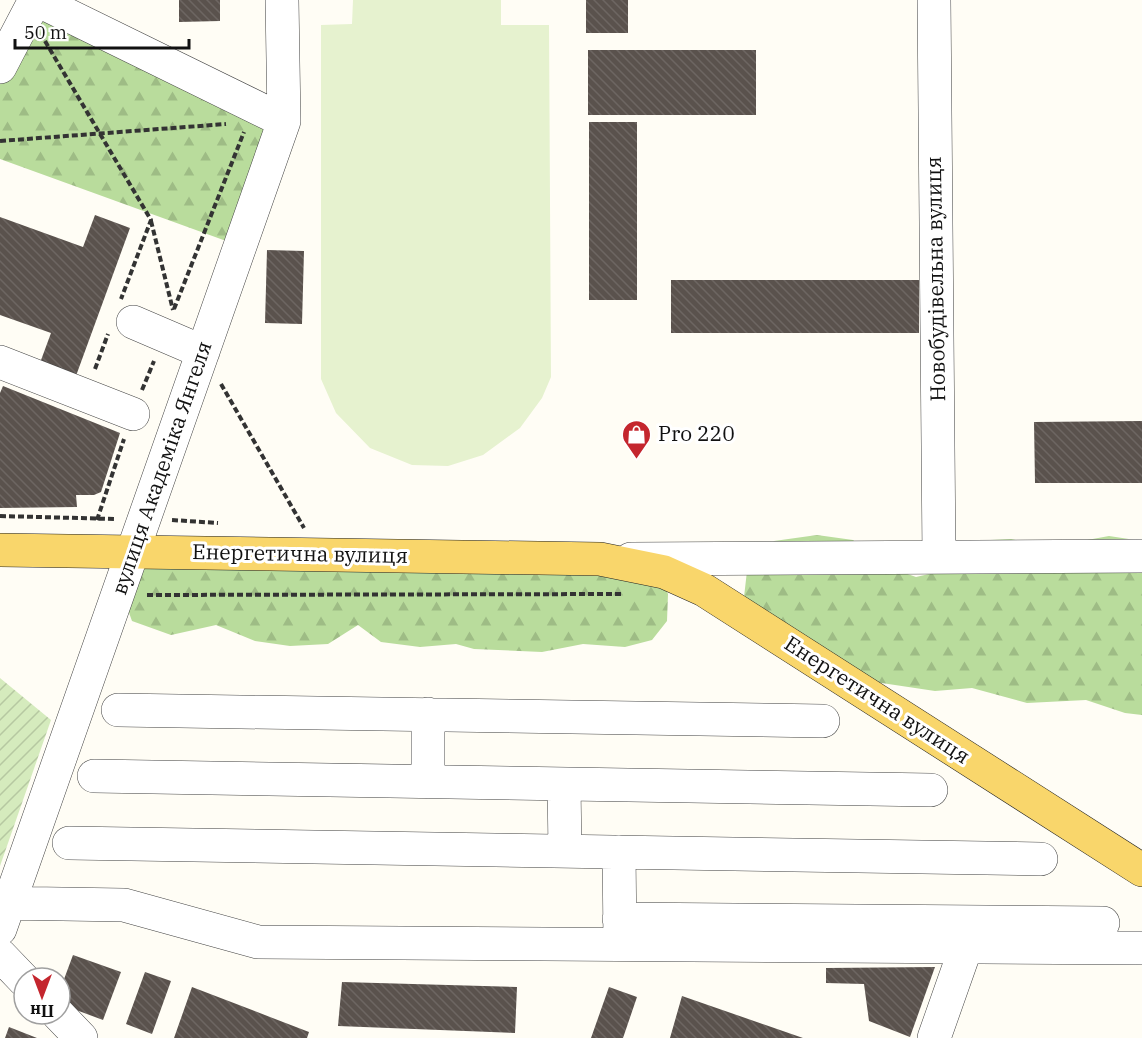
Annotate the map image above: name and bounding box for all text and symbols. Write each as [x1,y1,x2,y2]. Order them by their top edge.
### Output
scale bar [15,12,189,50]
text: 50 m [24,21,67,44]
street label: Новобудівельна вулиця [919,156,951,402]
street label: вулиця Академіка Янгеля [104,337,218,598]
shop icon: Pro 220 [621,418,653,460]
place label: Pro 220 [658,419,735,447]
street label: Енергетична вулиця [192,537,408,569]
street label: Енергетична вулиця [779,629,976,770]
north arrow [12,966,72,1026]
text: Пн [30,1001,54,1021]

